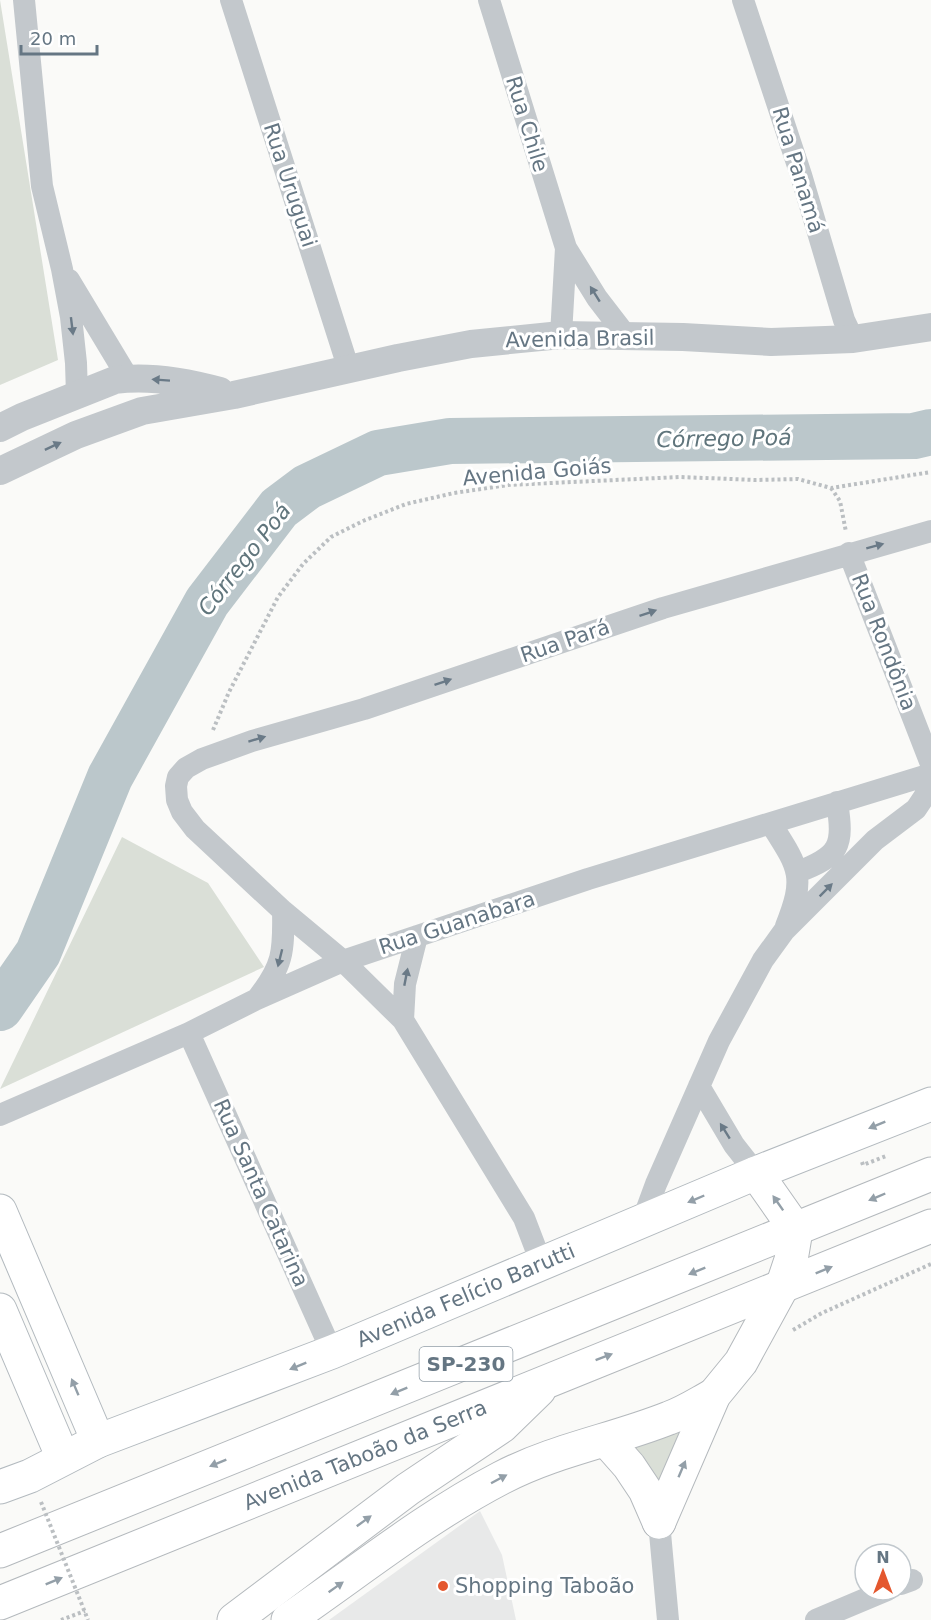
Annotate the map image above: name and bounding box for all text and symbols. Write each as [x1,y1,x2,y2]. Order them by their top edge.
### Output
scale bar [21,18,98,56]
text: 20 m [30,28,76,49]
street label: Rua Chile [501,73,553,175]
street label: Rua Panamá [767,104,829,236]
street label: Rua Uruguai [259,120,321,250]
one-way arrow [589,286,601,302]
one-way arrow [67,317,77,336]
street label: Avenida Brasil [505,326,655,352]
one-way arrow [151,375,170,385]
water label: Córrego Poá [656,425,792,452]
one-way arrow [45,442,62,451]
street label: Avenida Goiás [462,454,612,490]
water label: Córrego Poá [193,498,296,620]
one-way arrow [866,541,884,550]
street label: Rua Rondônia [847,570,921,714]
one-way arrow [639,608,657,618]
street label: Rua Pará [517,615,613,667]
one-way arrow [434,677,452,687]
one-way arrow [248,734,266,743]
one-way arrow [819,883,834,897]
street label: Rua Guanabara [376,886,538,960]
one-way arrow [275,950,284,968]
one-way arrow [402,968,411,987]
street label: Rua Santa Catarina [209,1095,313,1291]
one-way arrow [867,1120,885,1130]
one-way arrow [720,1123,731,1139]
one-way arrow [868,1193,886,1202]
one-way arrow [687,1195,705,1204]
one-way arrow [772,1196,784,1212]
street label: Avenida Felício Barutti [353,1239,579,1352]
one-way arrow [816,1265,834,1275]
one-way arrow [687,1266,705,1276]
road number: SP-230 [420,1347,512,1381]
one-way arrow [595,1352,613,1361]
one-way arrow [288,1361,306,1371]
one-way arrow [70,1378,80,1396]
one-way arrow [390,1387,408,1396]
street label: Avenida Taboão da Serra [240,1395,490,1515]
one-way arrow [209,1459,227,1468]
one-way arrow [677,1459,687,1477]
one-way arrow [490,1474,507,1484]
one-way arrow [357,1516,372,1528]
north arrow [853,1542,913,1602]
text: N [876,1548,890,1567]
place label: Shopping Taboão [455,1574,634,1598]
one-way arrow [45,1576,63,1585]
marker: Shopping Taboão [436,1579,450,1593]
one-way arrow [328,1581,344,1593]

